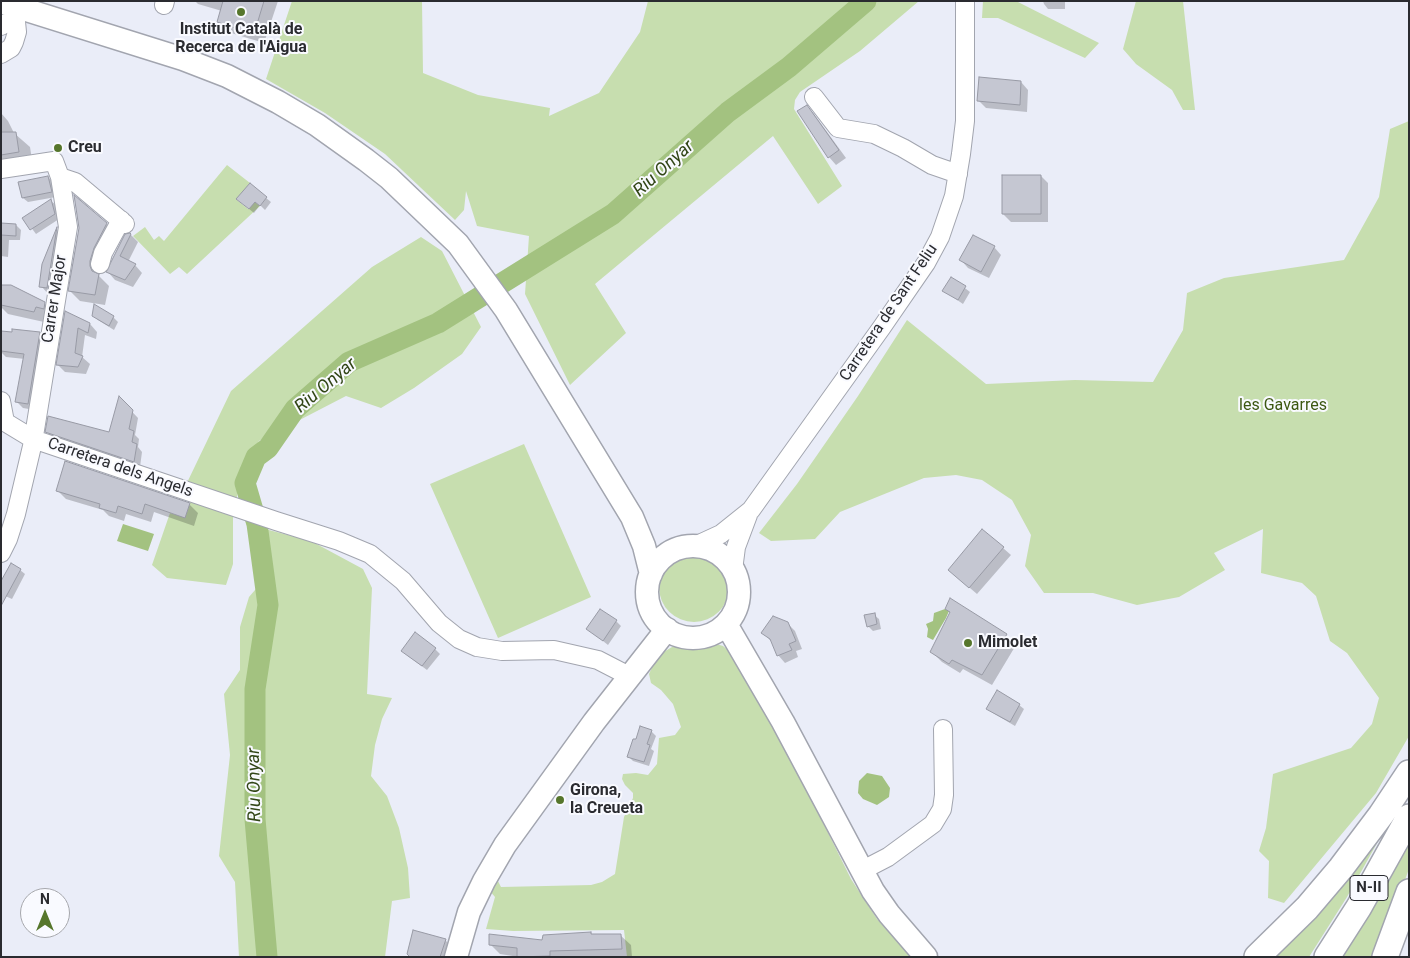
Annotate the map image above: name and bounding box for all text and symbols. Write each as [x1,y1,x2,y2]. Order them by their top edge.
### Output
marker: Institut Català de Recerca de l'Aigua [235,6,247,18]
place label: Institut Català de Recerca de l'Aigua [175,20,307,58]
water label: Riu Onyar [629,136,699,202]
place label: Creu [68,138,102,158]
marker: Creu [52,142,64,154]
street label: Carretera de Sant Feliu [836,241,942,385]
street label: Carrer Major [39,254,71,344]
water label: Riu Onyar [291,354,361,418]
park label: les Gavarres [1239,396,1327,416]
street label: Carretera dels Angels [45,434,195,502]
place label: Mimolet [978,633,1037,653]
marker: Mimolet [962,637,974,649]
water label: Riu Onyar [244,748,266,822]
place label: Girona, la Creueta [570,781,643,819]
marker: Girona, la Creueta [554,794,566,806]
road number: N-II [1350,876,1388,900]
north arrow [20,888,70,938]
text: N [40,891,50,907]

